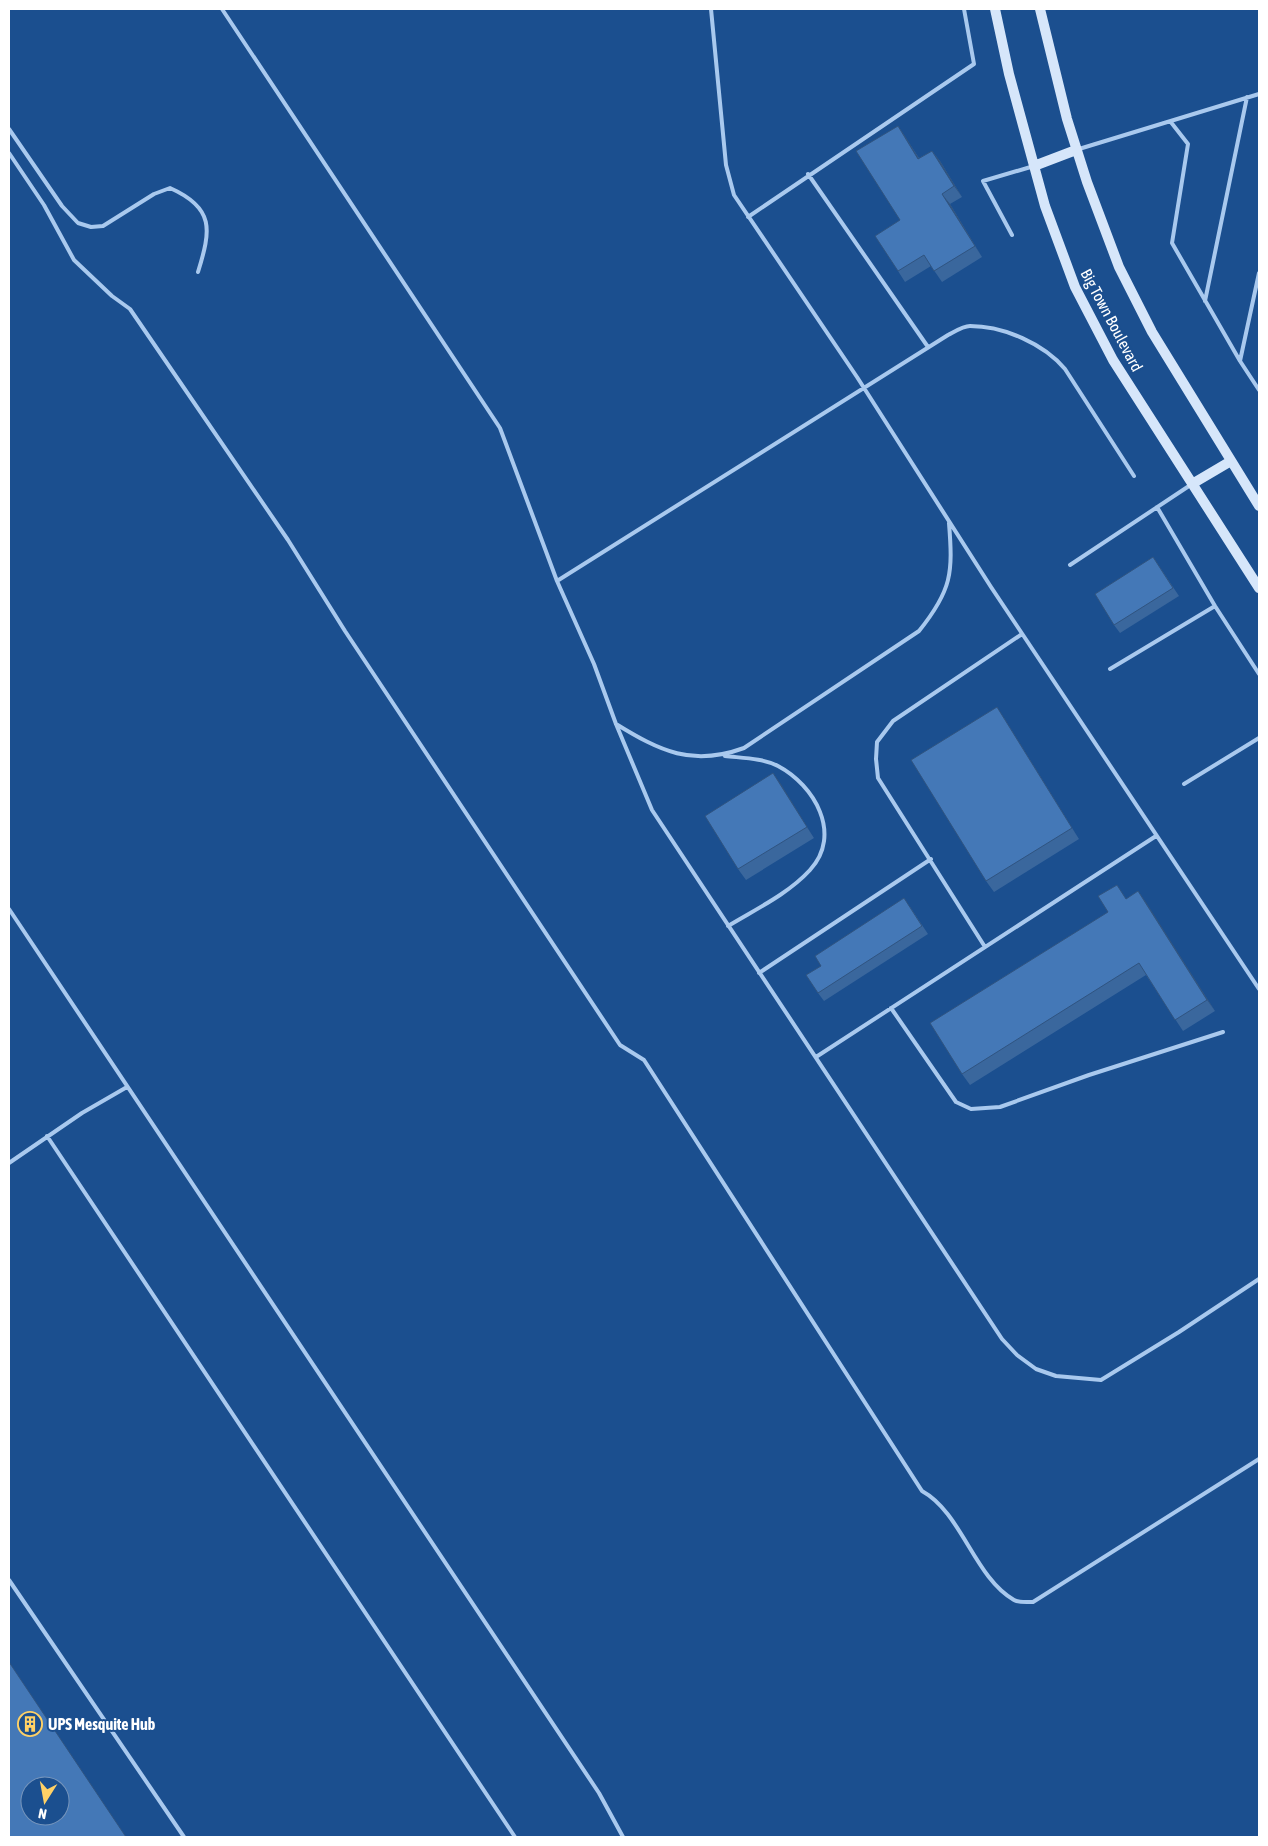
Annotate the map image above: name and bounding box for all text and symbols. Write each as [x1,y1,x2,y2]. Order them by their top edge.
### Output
street label: Big Town Boulevard [1077,266,1147,375]
building icon: UPS Mesquite Hub [17,1711,43,1737]
place label: UPS Mesquite Hub [48,1715,156,1733]
north arrow [20,1776,70,1826]
text: N [37,1805,48,1822]

